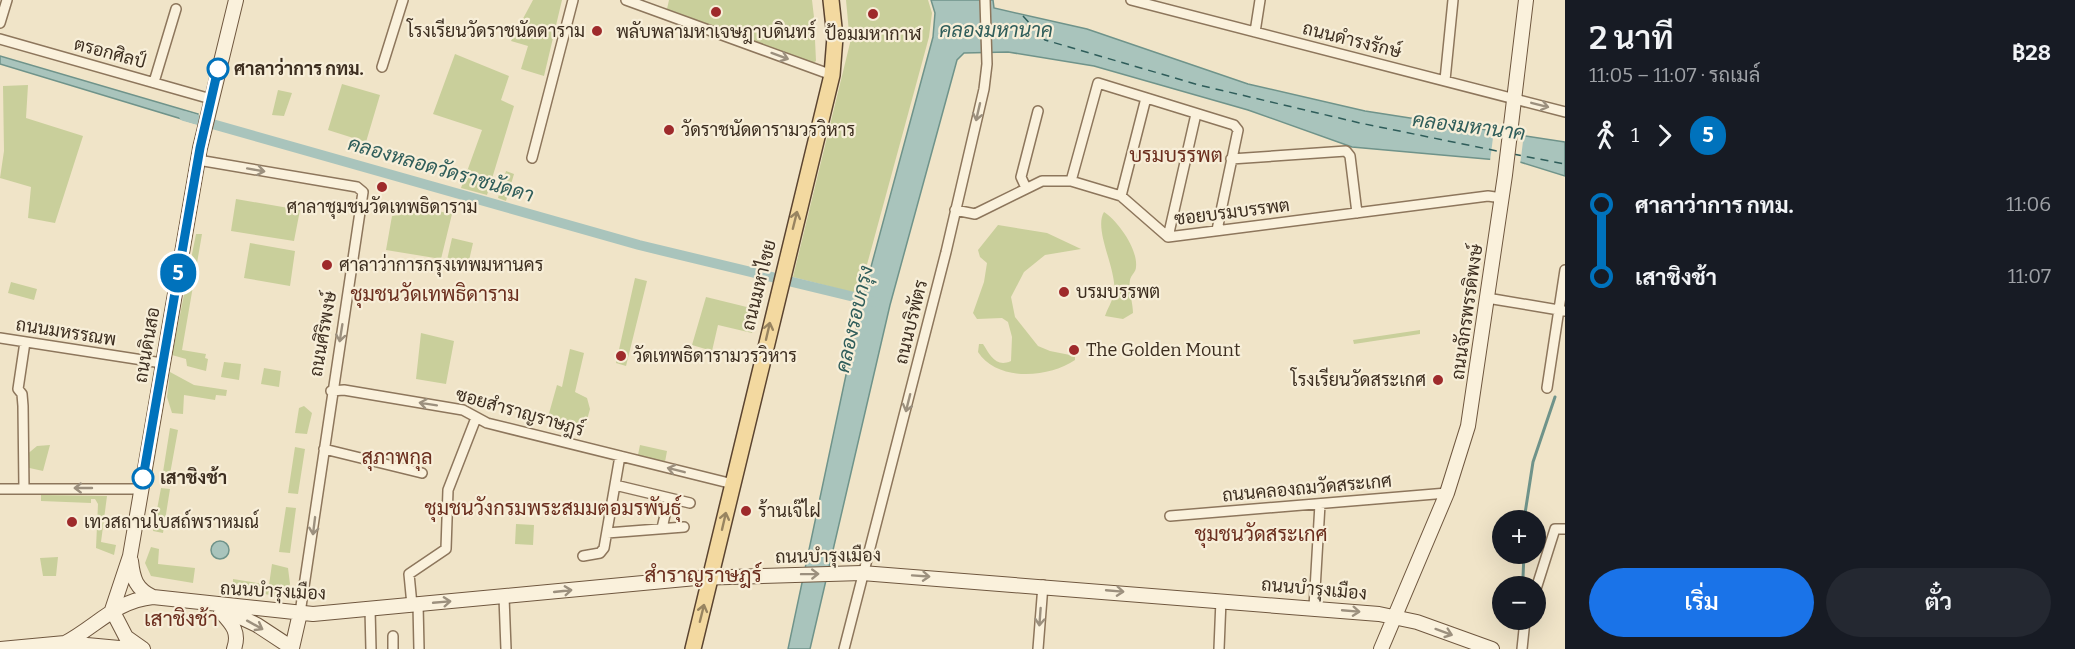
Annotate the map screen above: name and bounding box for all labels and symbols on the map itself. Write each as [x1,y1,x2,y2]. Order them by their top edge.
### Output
marker: พลับพลามหาเจษฎาบดินทร์ [709,5,723,19]
marker: ป้อมมหากาฬ [866,7,880,21]
street label: ถนนดำรงรักษ์ [1300,15,1405,63]
place label: โรงเรียนวัดราชนัดดาราม [406,18,585,42]
water label: คลองมหานาค [939,18,1053,42]
place label: พลับพลามหาเจษฎาบดินทร์ [616,19,816,44]
place label: ป้อมมหากาฬ [825,23,921,45]
marker: โรงเรียนวัดราชนัดดาราม [590,24,604,38]
street label: ตรอกศิลป์ [72,32,149,73]
one-way arrow [770,51,788,62]
place label: ศาลาว่าการ กทม. [234,57,364,80]
marker: ศาลาว่าการ กทม. [207,58,229,80]
one-way arrow [1530,100,1549,112]
one-way arrow [972,102,984,121]
water label: คลองมหานาค [1411,107,1527,145]
place label: วัดราชนัดดารามวรวิหาร [681,119,856,141]
marker: วัดราชนัดดารามวรวิหาร [662,123,676,137]
water label: คลองหลอดวัดราชนัดดา [345,131,537,207]
district label: บรมบรรพต [1129,143,1223,167]
one-way arrow [246,165,265,176]
marker: ศาลาชุมชนวัดเทพธิดาราม [375,180,389,194]
street label: ซอยบรมบรรพต [1173,194,1291,230]
place label: ศาลาชุมชนวัดเทพธิดาราม [287,196,477,219]
one-way arrow [790,211,802,230]
street label: ถนนมหาไชย [735,237,781,333]
street label: ถนนจักรพรรดิพงษ์ [1445,242,1488,381]
place label: ศาลาว่าการกรุงเทพมหานคร [339,253,544,277]
line badge: 5 [158,254,198,292]
marker: ศาลาว่าการกรุงเทพมหานคร [320,258,334,272]
water label: คลองรอบกรุง [830,263,880,375]
street label: ถนนบริพัตร [890,277,932,367]
place label: บรมบรรพต [1076,281,1160,303]
district label: ชุมชนวัดเทพธิดาราม [350,282,520,308]
marker: บรมบรรพต [1057,285,1071,299]
street label: ถนนศิริพงษ์ [303,288,341,378]
street label: ถนนดินสอ [130,305,164,385]
street label: ถนนมหรรณพ [14,313,118,351]
one-way arrow [763,321,775,340]
one-way arrow [335,323,346,342]
place label: The Golden Mount [1086,339,1241,361]
marker: The Golden Mount [1067,343,1081,357]
place label: วัดเทพธิดารามวรวิหาร [633,345,797,367]
marker: วัดเทพธิดารามวรวิหาร [614,349,628,363]
place label: โรงเรียนวัดสระเกศ [1290,367,1426,391]
marker: โรงเรียนวัดสระเกศ [1431,373,1445,387]
street label: ซอยสำราญราษฎร์ [453,381,588,442]
one-way arrow [901,393,913,412]
one-way arrow [418,399,438,410]
district label: สุภาพกุล [361,445,433,471]
one-way arrow [667,464,686,475]
place label: เสาชิงช้า [160,466,227,489]
marker: เสาชิงช้า [132,467,154,489]
street label: ถนนคลองถมวัดสระเกศ [1221,470,1393,506]
one-way arrow [73,482,93,494]
district label: ชุมชนวังกรมพระสมมตอมรพันธุ์ [425,494,682,522]
place label: ร้านเจ๊ไฝ [758,498,821,522]
marker: ร้านเจ๊ไฝ [739,504,753,518]
place label: เทวสถานโบสถ์พราหมณ์ [84,509,259,533]
one-way arrow [719,511,730,531]
marker: เทวสถานโบสถ์พราหมณ์ [65,515,79,529]
one-way arrow [308,516,319,535]
district label: ชุมชนวัดสระเกศ [1194,522,1328,548]
street label: ถนนบำรุงเมือง [775,543,881,569]
district label: สำราญราษฎร์ [644,561,762,589]
one-way arrow [799,568,819,579]
one-way arrow [910,570,930,581]
street label: ถนนบำรุงเมือง [1260,572,1368,606]
street label: ถนนบำรุงเมือง [219,576,327,606]
one-way arrow [552,585,572,596]
one-way arrow [1105,586,1125,597]
one-way arrow [431,596,451,607]
one-way arrow [696,604,708,623]
district label: เสาชิงช้า [144,606,218,632]
one-way arrow [1341,606,1361,617]
one-way arrow [1034,607,1045,626]
one-way arrow [246,619,263,631]
one-way arrow [1434,627,1453,638]

